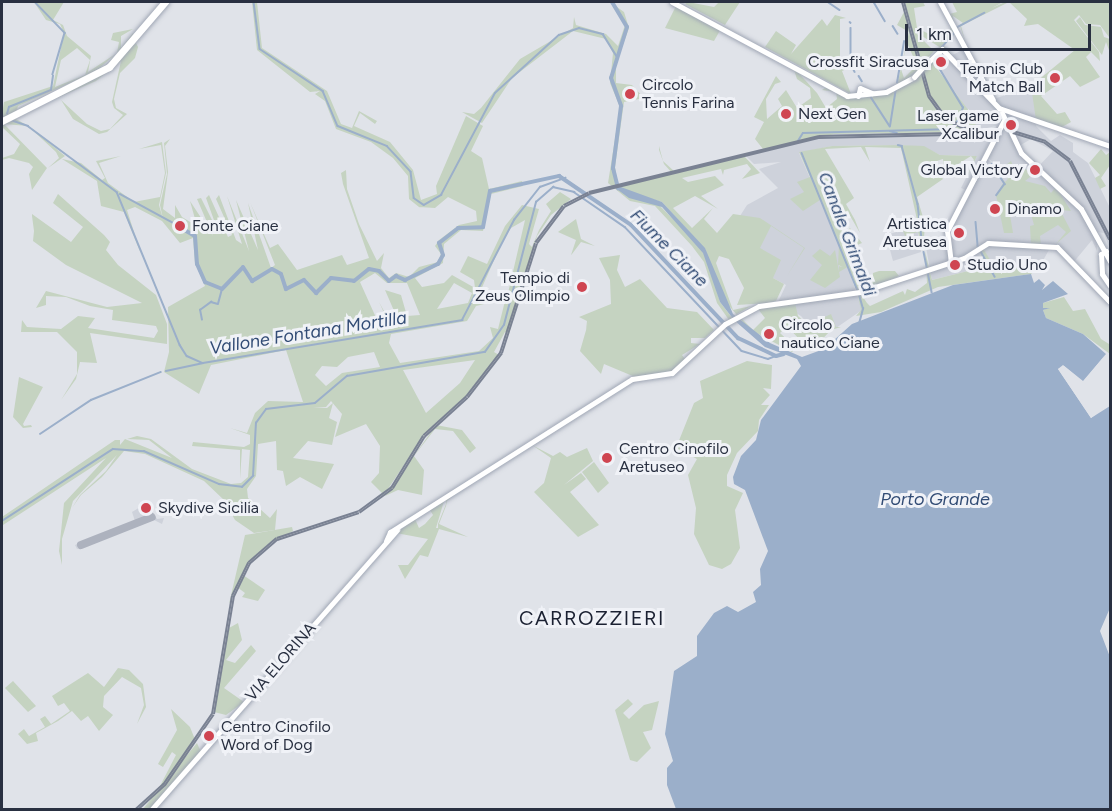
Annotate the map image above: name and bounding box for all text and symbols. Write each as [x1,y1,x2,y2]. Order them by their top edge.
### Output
scale bar [908,12,1094,50]
text: 1 km [916,23,952,45]
place label: Crossfit Siracusa [808,52,929,72]
marker: Crossfit Siracusa [934,55,948,69]
place label: Tennis Club Match Ball [960,59,1043,97]
marker: Tennis Club Match Ball [1048,71,1062,85]
place label: Circolo Tennis Farina [642,75,735,113]
marker: Circolo Tennis Farina [623,87,637,101]
place label: Next Gen [798,104,866,124]
place label: Laser game Xcalibur [917,106,999,144]
marker: Next Gen [779,107,793,121]
marker: Laser game Xcalibur [1004,118,1018,132]
place label: Global Victory [920,160,1023,180]
marker: Global Victory [1028,163,1042,177]
water label: Canale Grimaldi [813,169,881,299]
place label: Dinamo [1007,199,1062,219]
marker: Dinamo [988,202,1002,216]
water label: Fiume Ciane [626,205,712,291]
place label: Artistica Aretusea [883,214,947,252]
place label: Fonte Ciane [192,216,279,236]
marker: Fonte Ciane [173,219,187,233]
marker: Artistica Aretusea [952,226,966,240]
place label: Studio Uno [967,255,1048,275]
marker: Studio Uno [948,258,962,272]
place label: Tempio di Zeus Olimpio [475,268,570,306]
marker: Tempio di Zeus Olimpio [575,280,589,294]
water label: Vallone Fontana Mortilla [208,307,408,359]
place label: Circolo nautico Ciane [781,315,880,353]
marker: Circolo nautico Ciane [762,327,776,341]
place label: Centro Cinofilo Aretuseo [619,439,729,477]
marker: Centro Cinofilo Aretuseo [600,451,614,465]
water label: Porto Grande [880,488,990,510]
place label: Skydive Sicilia [158,498,259,518]
marker: Skydive Sicilia [139,501,153,515]
district label: CARROZZIERI [519,606,665,630]
street label: VIA ELORINA [242,619,320,705]
place label: Centro Cinofilo Word of Dog [221,717,331,755]
marker: Centro Cinofilo Word of Dog [202,729,216,743]

